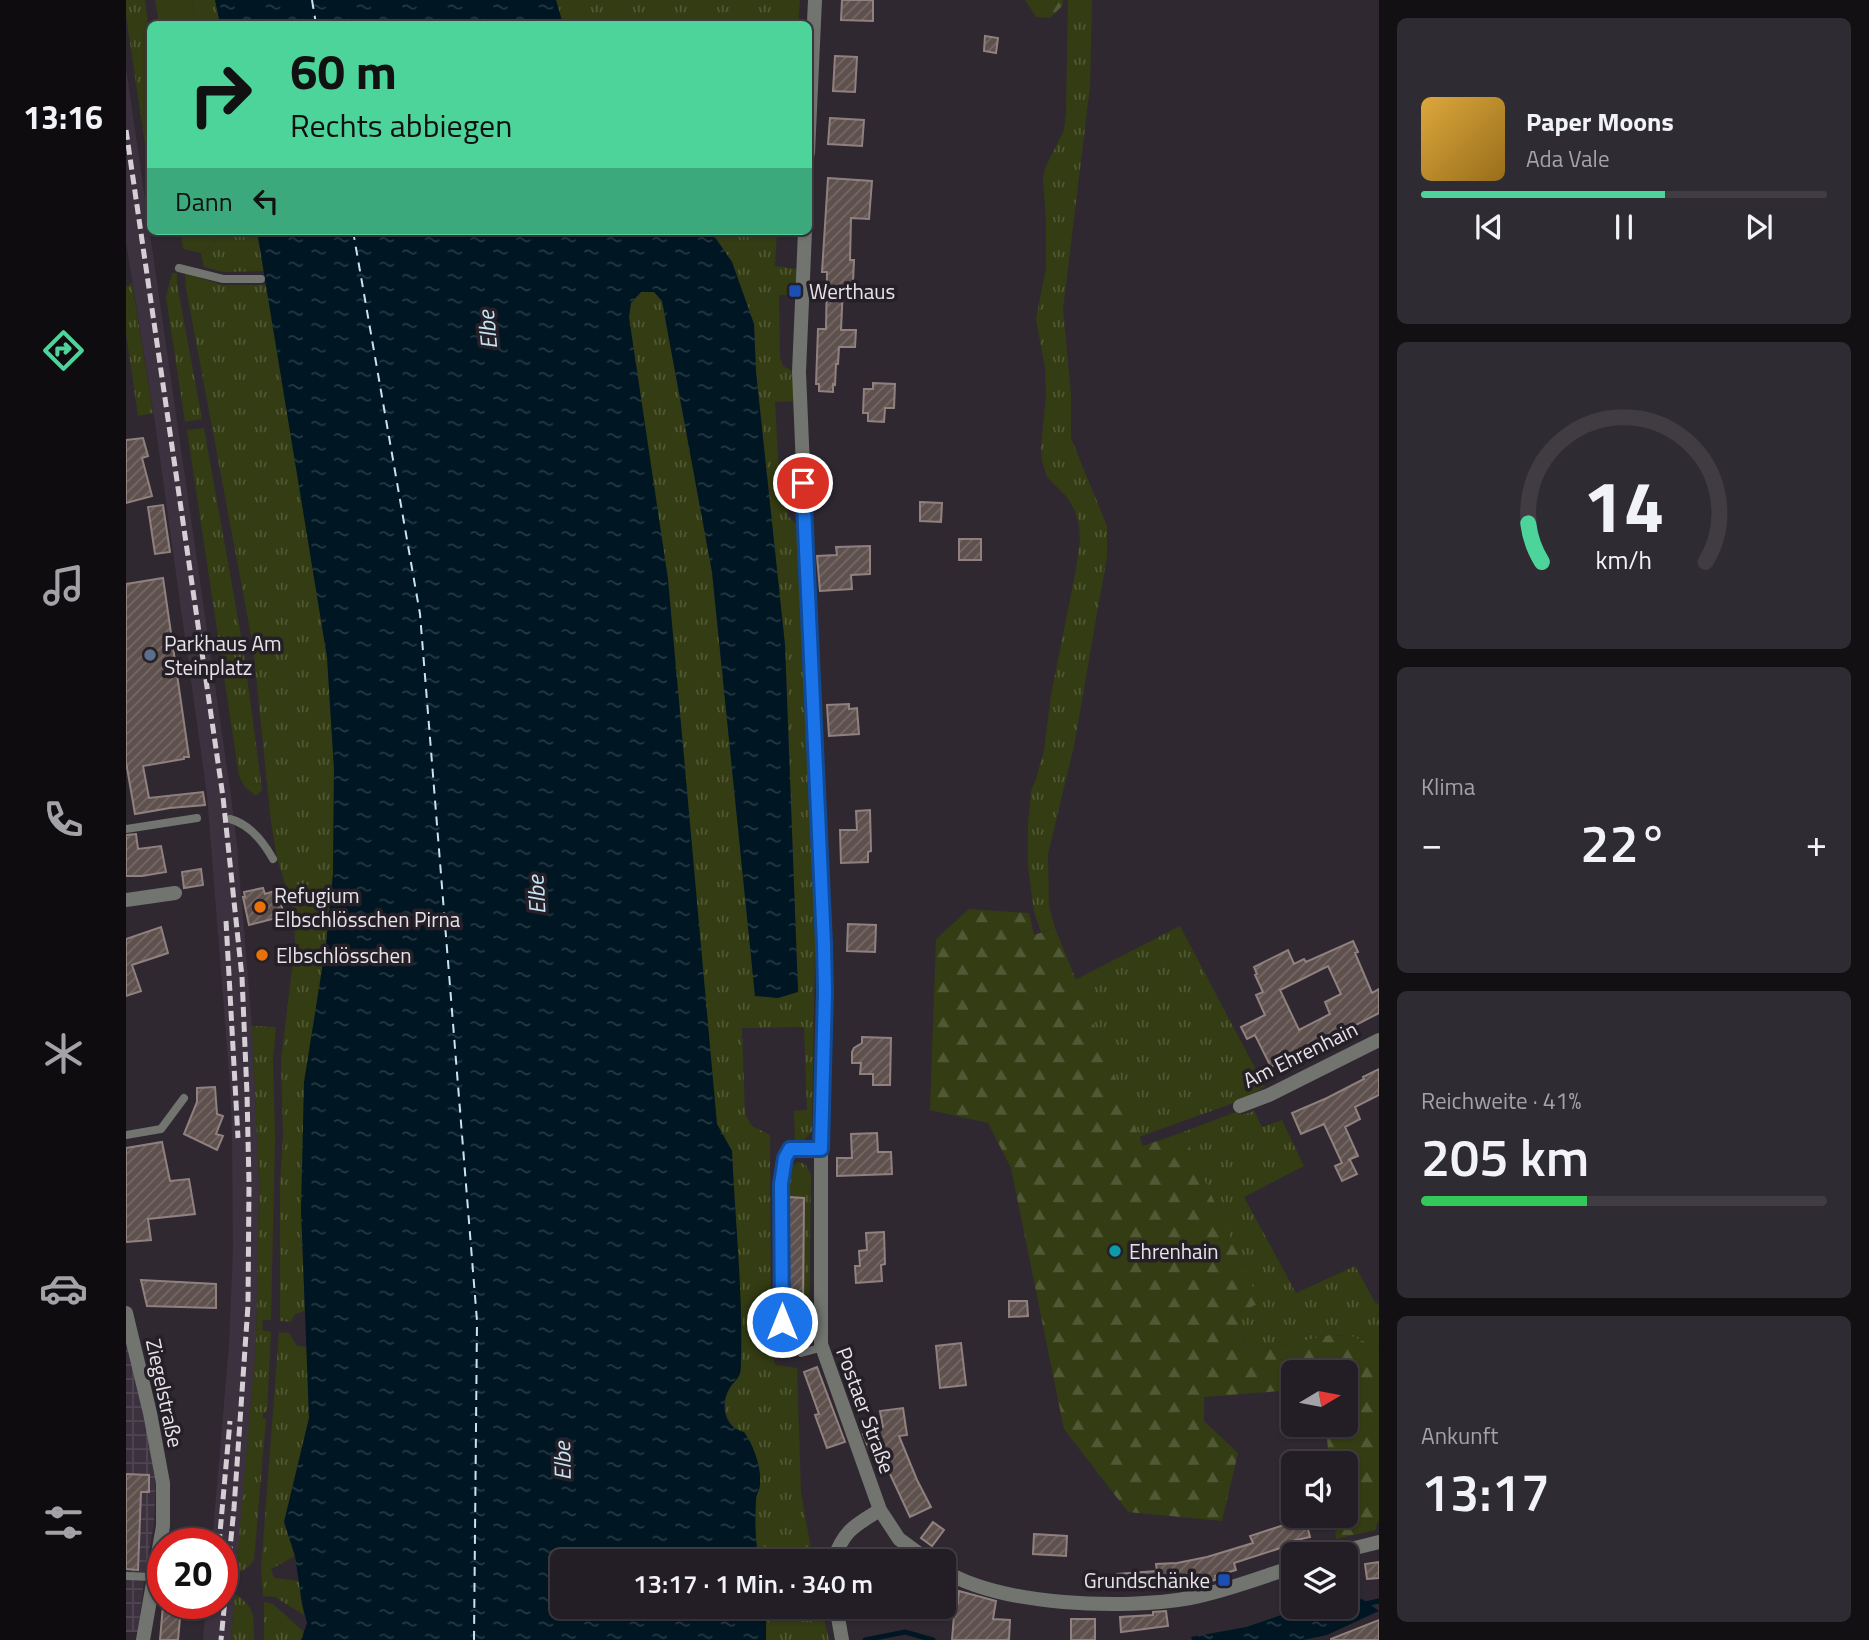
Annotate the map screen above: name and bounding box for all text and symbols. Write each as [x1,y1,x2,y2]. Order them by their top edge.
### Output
text: 60 m [290,33,397,108]
icon: right [175,49,266,140]
text: 13:16 [23,93,103,141]
text: Rechts abbiegen [290,101,512,149]
text: Paper Moons [1526,102,1674,141]
text: Ada Vale [1526,141,1610,176]
text: Dann [175,182,233,221]
icon: left [247,182,285,220]
icon: previous [1470,208,1508,246]
icon: pause [1605,208,1643,246]
icon: next [1740,208,1778,246]
place label: Werthaus [809,275,895,307]
marker: Werthaus [787,283,803,299]
water label: Elbe [468,308,506,351]
icon: directions [39,326,88,375]
text: 14 [1583,450,1665,560]
pin [773,453,833,513]
icon: arrive [784,464,822,502]
text: km/h [1596,540,1652,578]
icon: music [39,561,88,610]
place label: Parkhaus Am Steinplatz [164,627,282,683]
marker: Parkhaus Am Steinplatz [142,647,158,663]
text: Klima [1421,769,1475,804]
icon: phone [39,795,88,844]
text: 22° [1580,803,1668,882]
text: − [1421,814,1442,872]
text: + [1806,814,1827,872]
water label: Elbe [517,873,554,915]
place label: Refugium Elbschlösschen Pirna [274,879,461,935]
marker: Refugium Elbschlösschen Pirna [252,899,268,915]
place label: Elbschlösschen [276,939,412,971]
marker: Elbschlösschen [254,947,270,963]
street label: Am Ehrenhain [1237,1012,1363,1096]
icon: climate [39,1029,88,1078]
text: Reichweite · 41% [1421,1083,1581,1118]
text: 205 km [1421,1117,1589,1196]
place label: Ehrenhain [1129,1235,1219,1267]
marker: Ehrenhain [1107,1243,1123,1259]
icon: car [39,1264,88,1313]
position arrow [745,1285,819,1359]
street label: Ziegelstraße [138,1336,192,1450]
street label: Postaer Straße [828,1342,904,1478]
north arrow [1281,1360,1358,1437]
map controls [1281,1360,1358,1619]
text: Ankunft [1421,1418,1498,1453]
water label: Elbe [544,1440,580,1481]
button: sound [1281,1451,1358,1528]
text: 13:17 [1421,1452,1550,1531]
icon: filters [39,1498,88,1547]
speed limit sign: 20 [147,1528,238,1619]
button: layers [1281,1542,1358,1619]
text: 13:17 · 1 Min. · 340 m [633,1564,873,1603]
place label: Grundschänke [1084,1564,1210,1596]
marker: Grundschänke [1216,1572,1232,1588]

